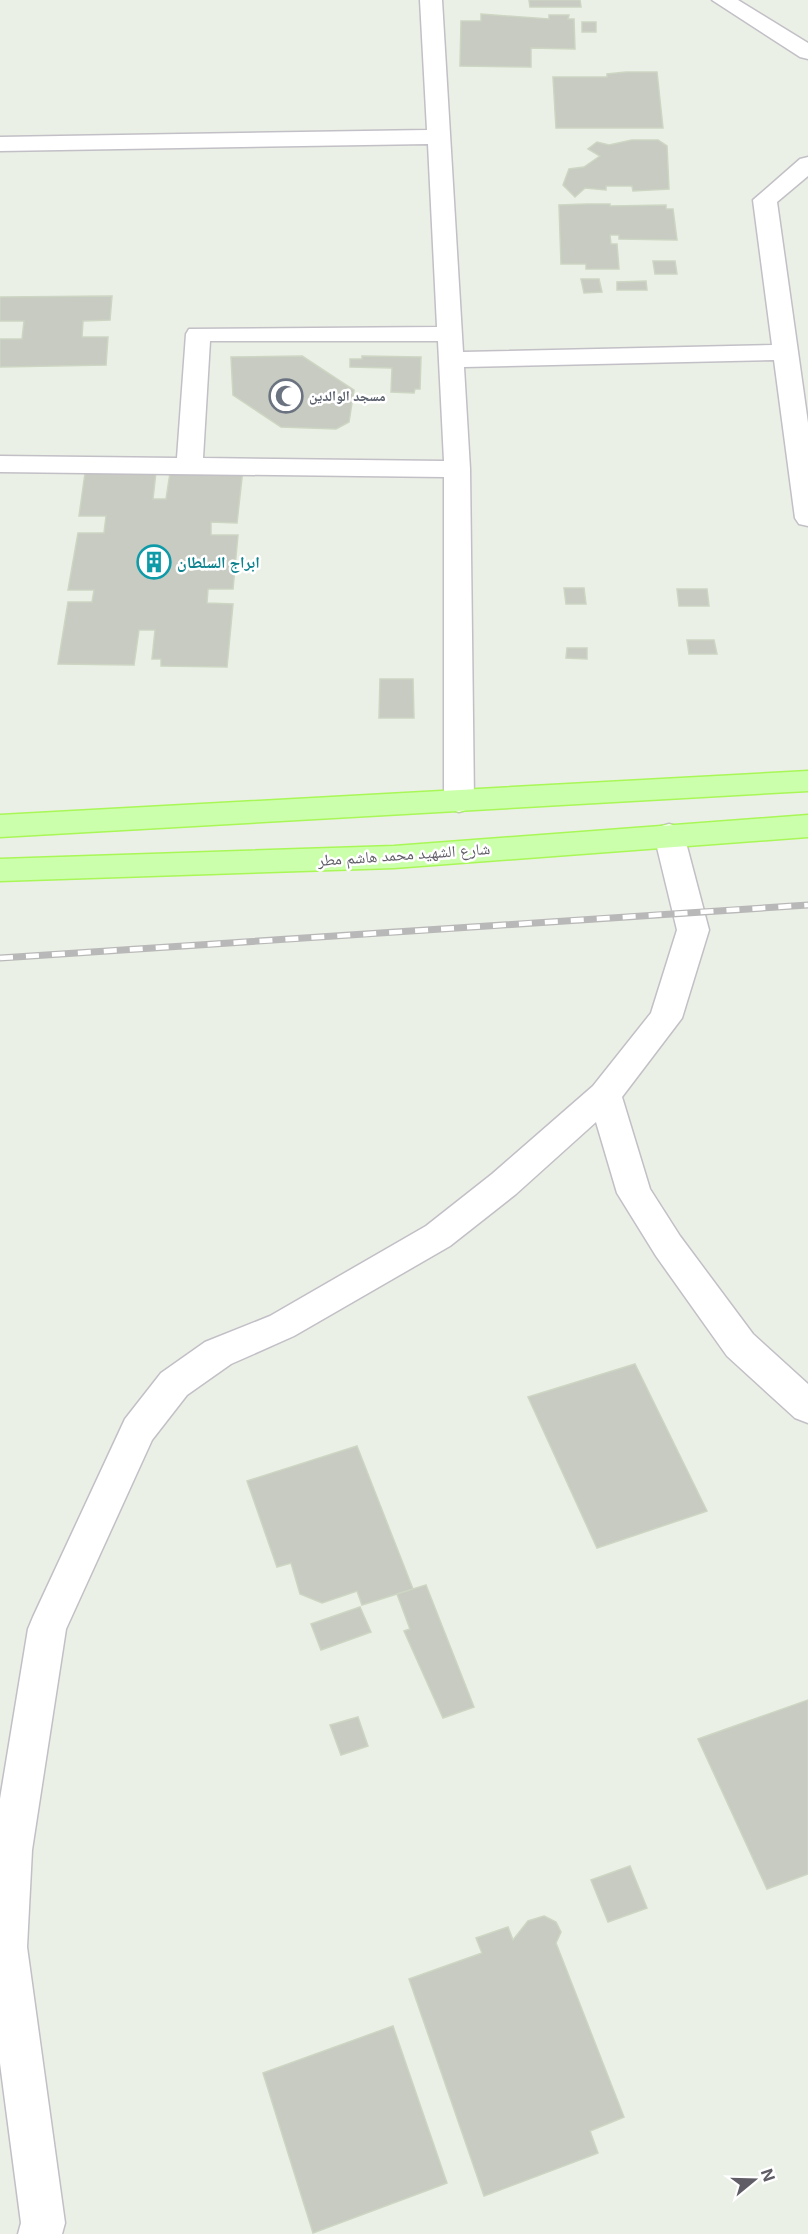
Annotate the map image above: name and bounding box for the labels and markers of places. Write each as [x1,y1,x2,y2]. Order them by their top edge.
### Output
mosque icon: مسجد الوالدين [268,378,304,414]
place label: مسجد الوالدين [309,387,386,405]
building icon: ابراج السلطان [136,544,172,580]
place label: ابراج السلطان [177,552,260,573]

